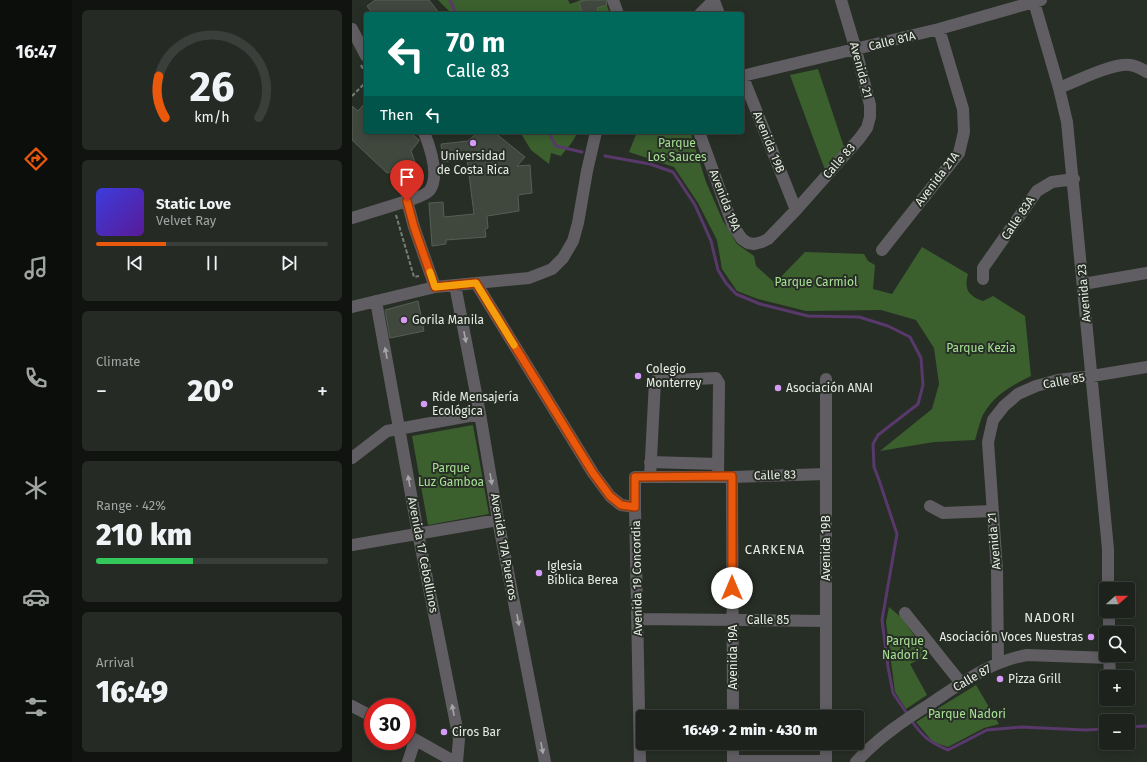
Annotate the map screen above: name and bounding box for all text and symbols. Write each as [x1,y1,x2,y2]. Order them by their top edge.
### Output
text: 70 m [446,26,505,59]
icon: left [380,28,432,80]
street label: Calle 81A [867,28,917,54]
street label: Avenida 21 [847,40,875,100]
text: 16:47 [16,41,56,63]
text: Calle 83 [446,60,509,82]
text: 26 [190,62,234,112]
icon: left [422,104,444,126]
text: Then [380,106,414,124]
text: km/h [194,109,230,126]
street label: Avenida 19B [750,109,788,175]
park label: Parque Los Sauces [647,136,707,164]
marker: Universidad de Costa Rica [468,138,478,148]
street label: Calle 83 [820,140,858,182]
icon: directions [22,145,50,173]
place label: Universidad de Costa Rica [437,149,509,177]
street label: Avenida 21A [912,149,962,209]
pin [390,160,424,201]
icon: arrive [396,166,418,188]
street label: Avenida 19A [706,167,744,233]
street label: Calle 83A [998,194,1038,242]
text: Static Love [156,195,231,213]
text: Velvet Ray [156,213,216,228]
icon: previous [124,252,146,274]
icon: pause [201,252,223,274]
icon: next [278,252,300,274]
icon: music [22,254,50,282]
street label: Avenida 23 [1074,263,1094,323]
park label: Parque Carmiol [775,275,858,289]
place label: Gorila Manila [412,313,484,327]
marker: Gorila Manila [399,315,409,325]
one-way arrow [463,331,469,343]
park label: Parque Kezia [946,341,1016,355]
one-way arrow [382,347,388,359]
text: Climate [96,354,140,369]
place label: Colegio Monterrey [646,362,701,390]
icon: phone [22,364,50,392]
street label: Calle 85 [1042,370,1086,392]
marker: Colegio Monterrey [633,371,643,381]
text: 20° [187,373,237,409]
text: − [96,378,107,405]
text: + [317,378,328,405]
place label: Asociación ANAI [786,381,873,395]
marker: Asociación ANAI [773,383,783,393]
place label: Ride Mensajería Ecológica [432,390,519,418]
marker: Ride Mensajería Ecológica [419,399,429,409]
park label: Parque Luz Gamboa [418,461,484,489]
street label: Calle 83 [754,467,796,483]
one-way arrow [489,473,495,485]
icon: climate [22,474,50,502]
one-way arrow [406,475,412,487]
street label: Avenida 17A Puerros [488,492,520,602]
street label: Avenida 17 Cebollinos [405,496,441,614]
text: Range · 42% [96,498,166,513]
street label: Avenida 21 [985,512,1003,570]
street label: Avenida 19B [819,515,833,581]
text: 210 km [96,517,192,553]
street label: Avenida 19 Concordia [629,520,645,636]
district label: CARKENA [745,542,805,557]
place label: Iglesia Bíblica Berea [547,559,618,587]
position arrow [711,567,753,609]
marker: Iglesia Bíblica Berea [534,568,544,578]
north arrow [1099,582,1135,618]
map controls [1099,582,1135,750]
icon: car [22,583,50,611]
district label: NADORI [1024,610,1076,625]
street label: Calle 85 [747,613,789,627]
one-way arrow [515,614,521,626]
street label: Avenida 19A [726,624,740,689]
button: search [1099,626,1135,662]
place label: Asociación Voces Nuestras [939,630,1083,644]
marker: Asociación Voces Nuestras [1086,632,1096,642]
park label: Parque Nadori 2 [882,634,928,662]
text: Arrival [96,655,134,670]
street label: Calle 87 [951,662,993,694]
button: + [1099,670,1135,706]
place label: Pizza Grill [1008,672,1061,686]
text: 16:49 [96,674,168,710]
marker: Pizza Grill [995,674,1005,684]
icon: filters [22,693,50,721]
speed limit sign: 30 [364,698,416,750]
one-way arrow [449,703,455,716]
park label: Parque Nadori [928,707,1006,721]
button: − [1099,714,1135,750]
text: 16:49 · 2 min · 430 m [683,721,817,739]
place label: Ciros Bar [452,725,501,739]
marker: Ciros Bar [439,727,449,737]
one-way arrow [539,742,545,754]

